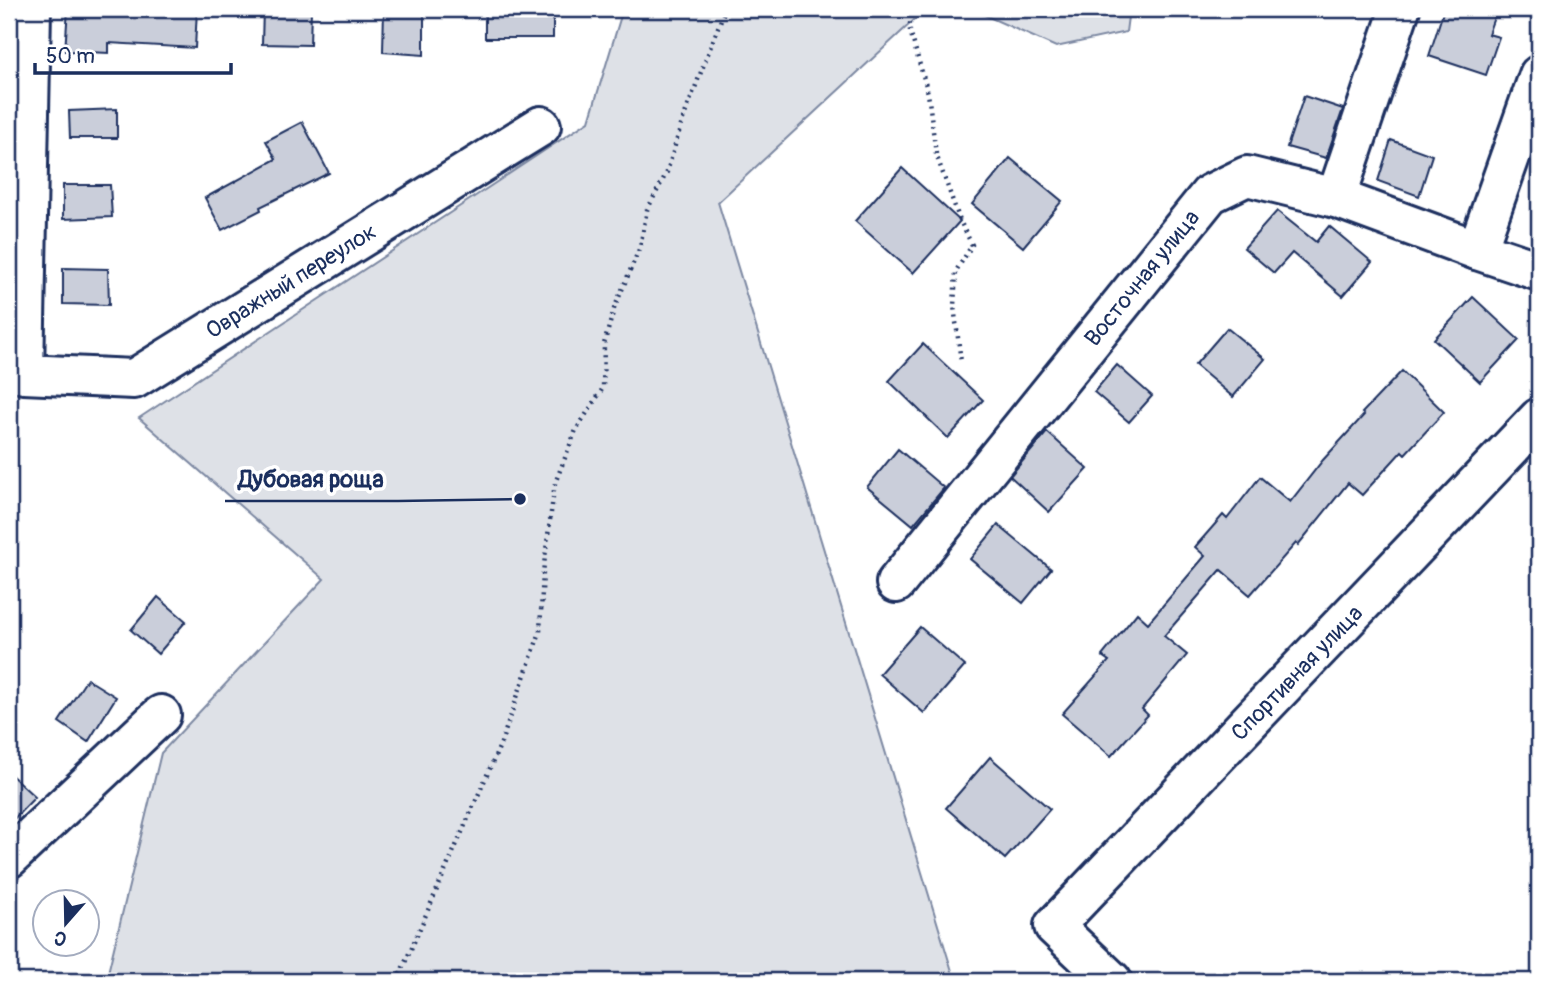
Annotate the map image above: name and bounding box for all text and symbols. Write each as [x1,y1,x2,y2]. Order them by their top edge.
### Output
scale bar [35,32,231,76]
text: 50 m [46,43,95,70]
street label: Восточная улица [1078,204,1206,352]
street label: Овражный переулок [200,217,382,345]
callout: Дубовая роща [225,456,398,501]
text: Дубовая роща [236,465,384,494]
street label: Спортивная улица [1225,599,1369,747]
north arrow [32,888,102,958]
text: С [51,925,70,951]

